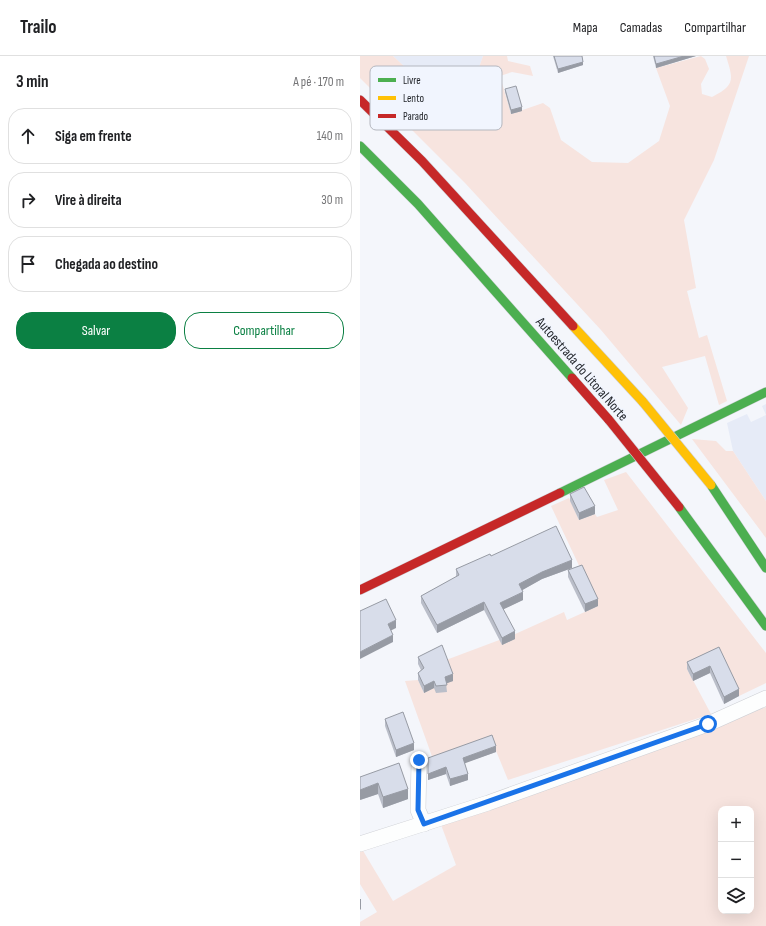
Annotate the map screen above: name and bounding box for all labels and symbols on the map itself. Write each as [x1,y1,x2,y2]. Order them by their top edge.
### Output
legend [370,66,502,130]
text: Livre [403,74,421,87]
text: Lento [403,92,424,105]
text: Parado [403,110,429,123]
street label: Autoestrada do Litoral Norte [532,313,632,424]
route start [699,715,717,733]
route end [410,751,428,769]

